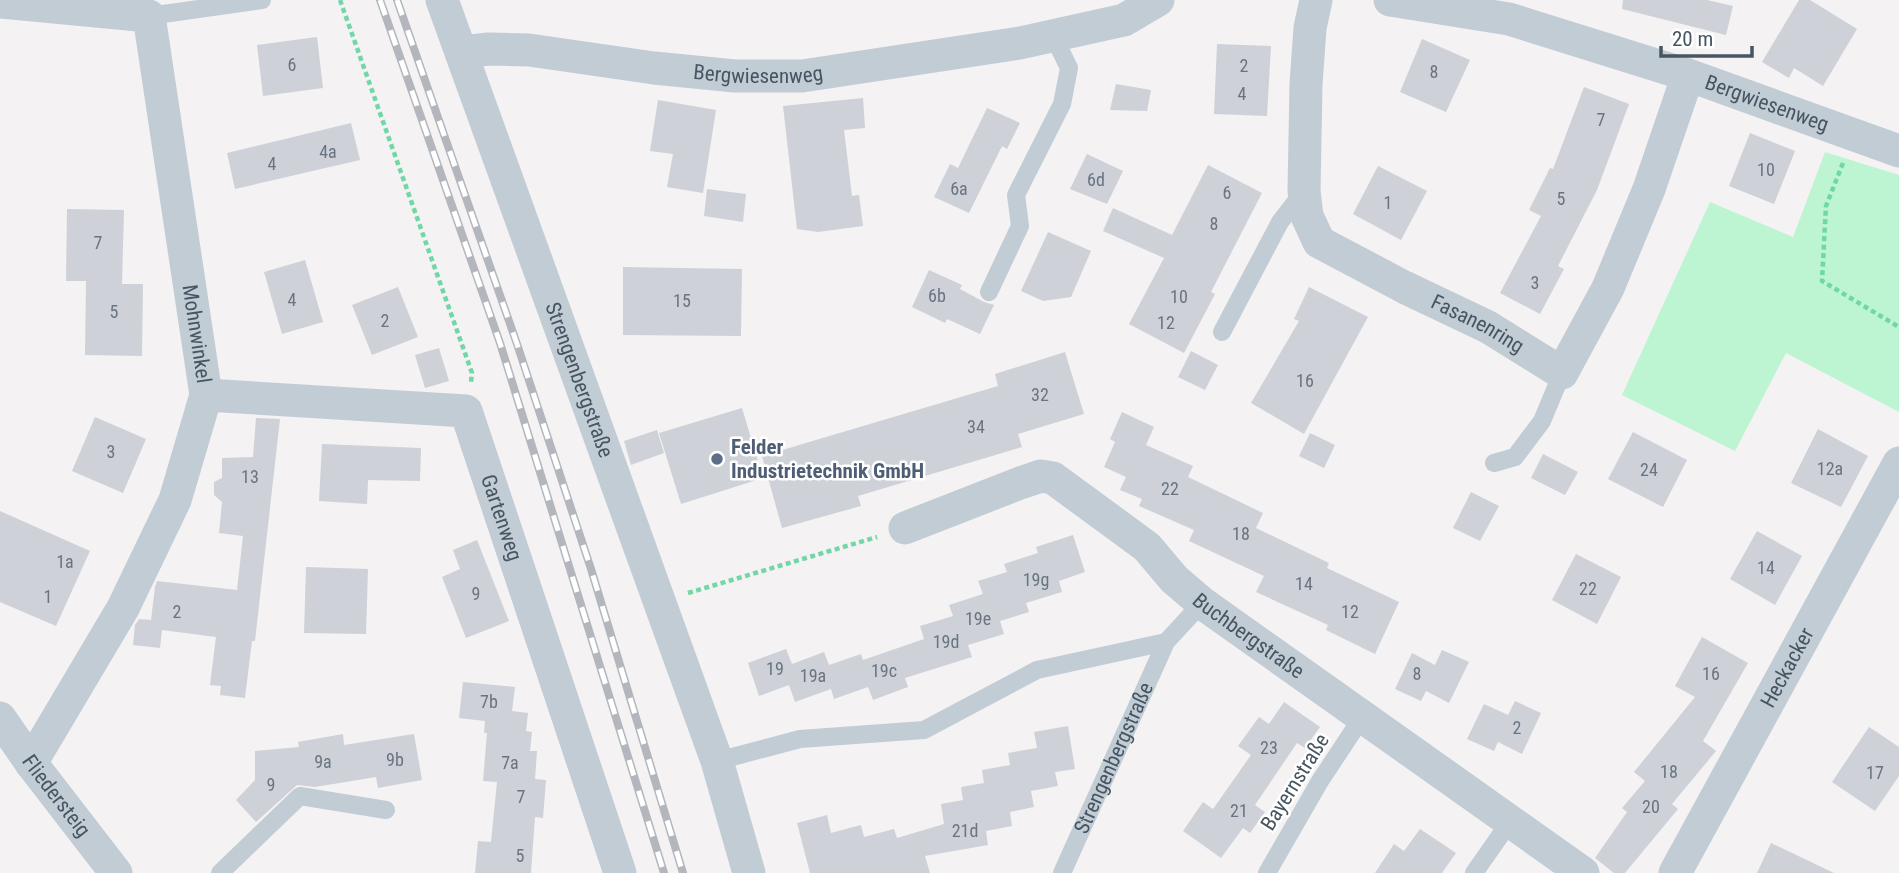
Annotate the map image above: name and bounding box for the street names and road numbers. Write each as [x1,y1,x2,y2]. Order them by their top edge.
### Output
street label: Bergwiesenweg [692,60,825,88]
street label: Bergwiesenweg [1702,70,1832,137]
street label: Mohnwinkel [178,283,216,385]
street label: Fasanenring [1427,290,1528,358]
street label: Strengenbergstraße [540,299,618,461]
street label: Gartenweg [476,471,527,564]
street label: Buchbergstraße [1188,588,1309,684]
street label: Heckacker [1756,624,1819,712]
street label: Strengenbergstraße [1069,679,1158,837]
street label: Bayernstraße [1256,729,1334,835]
street label: Fliedersteig [17,750,95,841]

